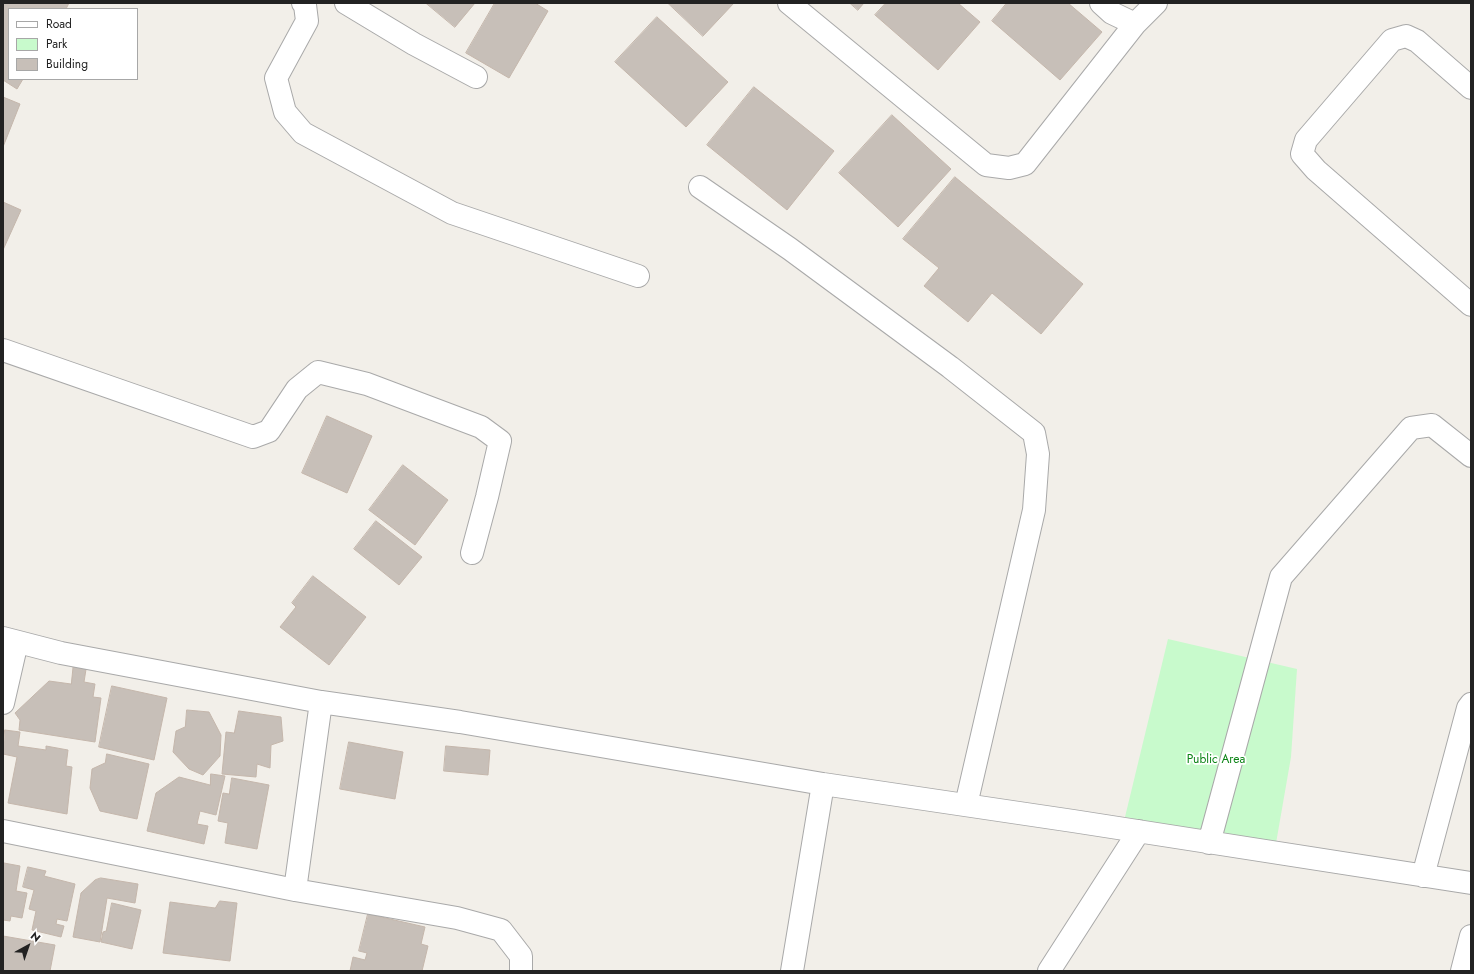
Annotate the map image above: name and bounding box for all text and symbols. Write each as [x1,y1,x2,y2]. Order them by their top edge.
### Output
legend [8,8,138,80]
text: Road [46,15,72,33]
text: Park [46,35,67,53]
text: Building [46,55,88,73]
park label: Public Area [1187,753,1245,767]
north arrow [8,926,48,966]
text: N [27,928,44,946]

